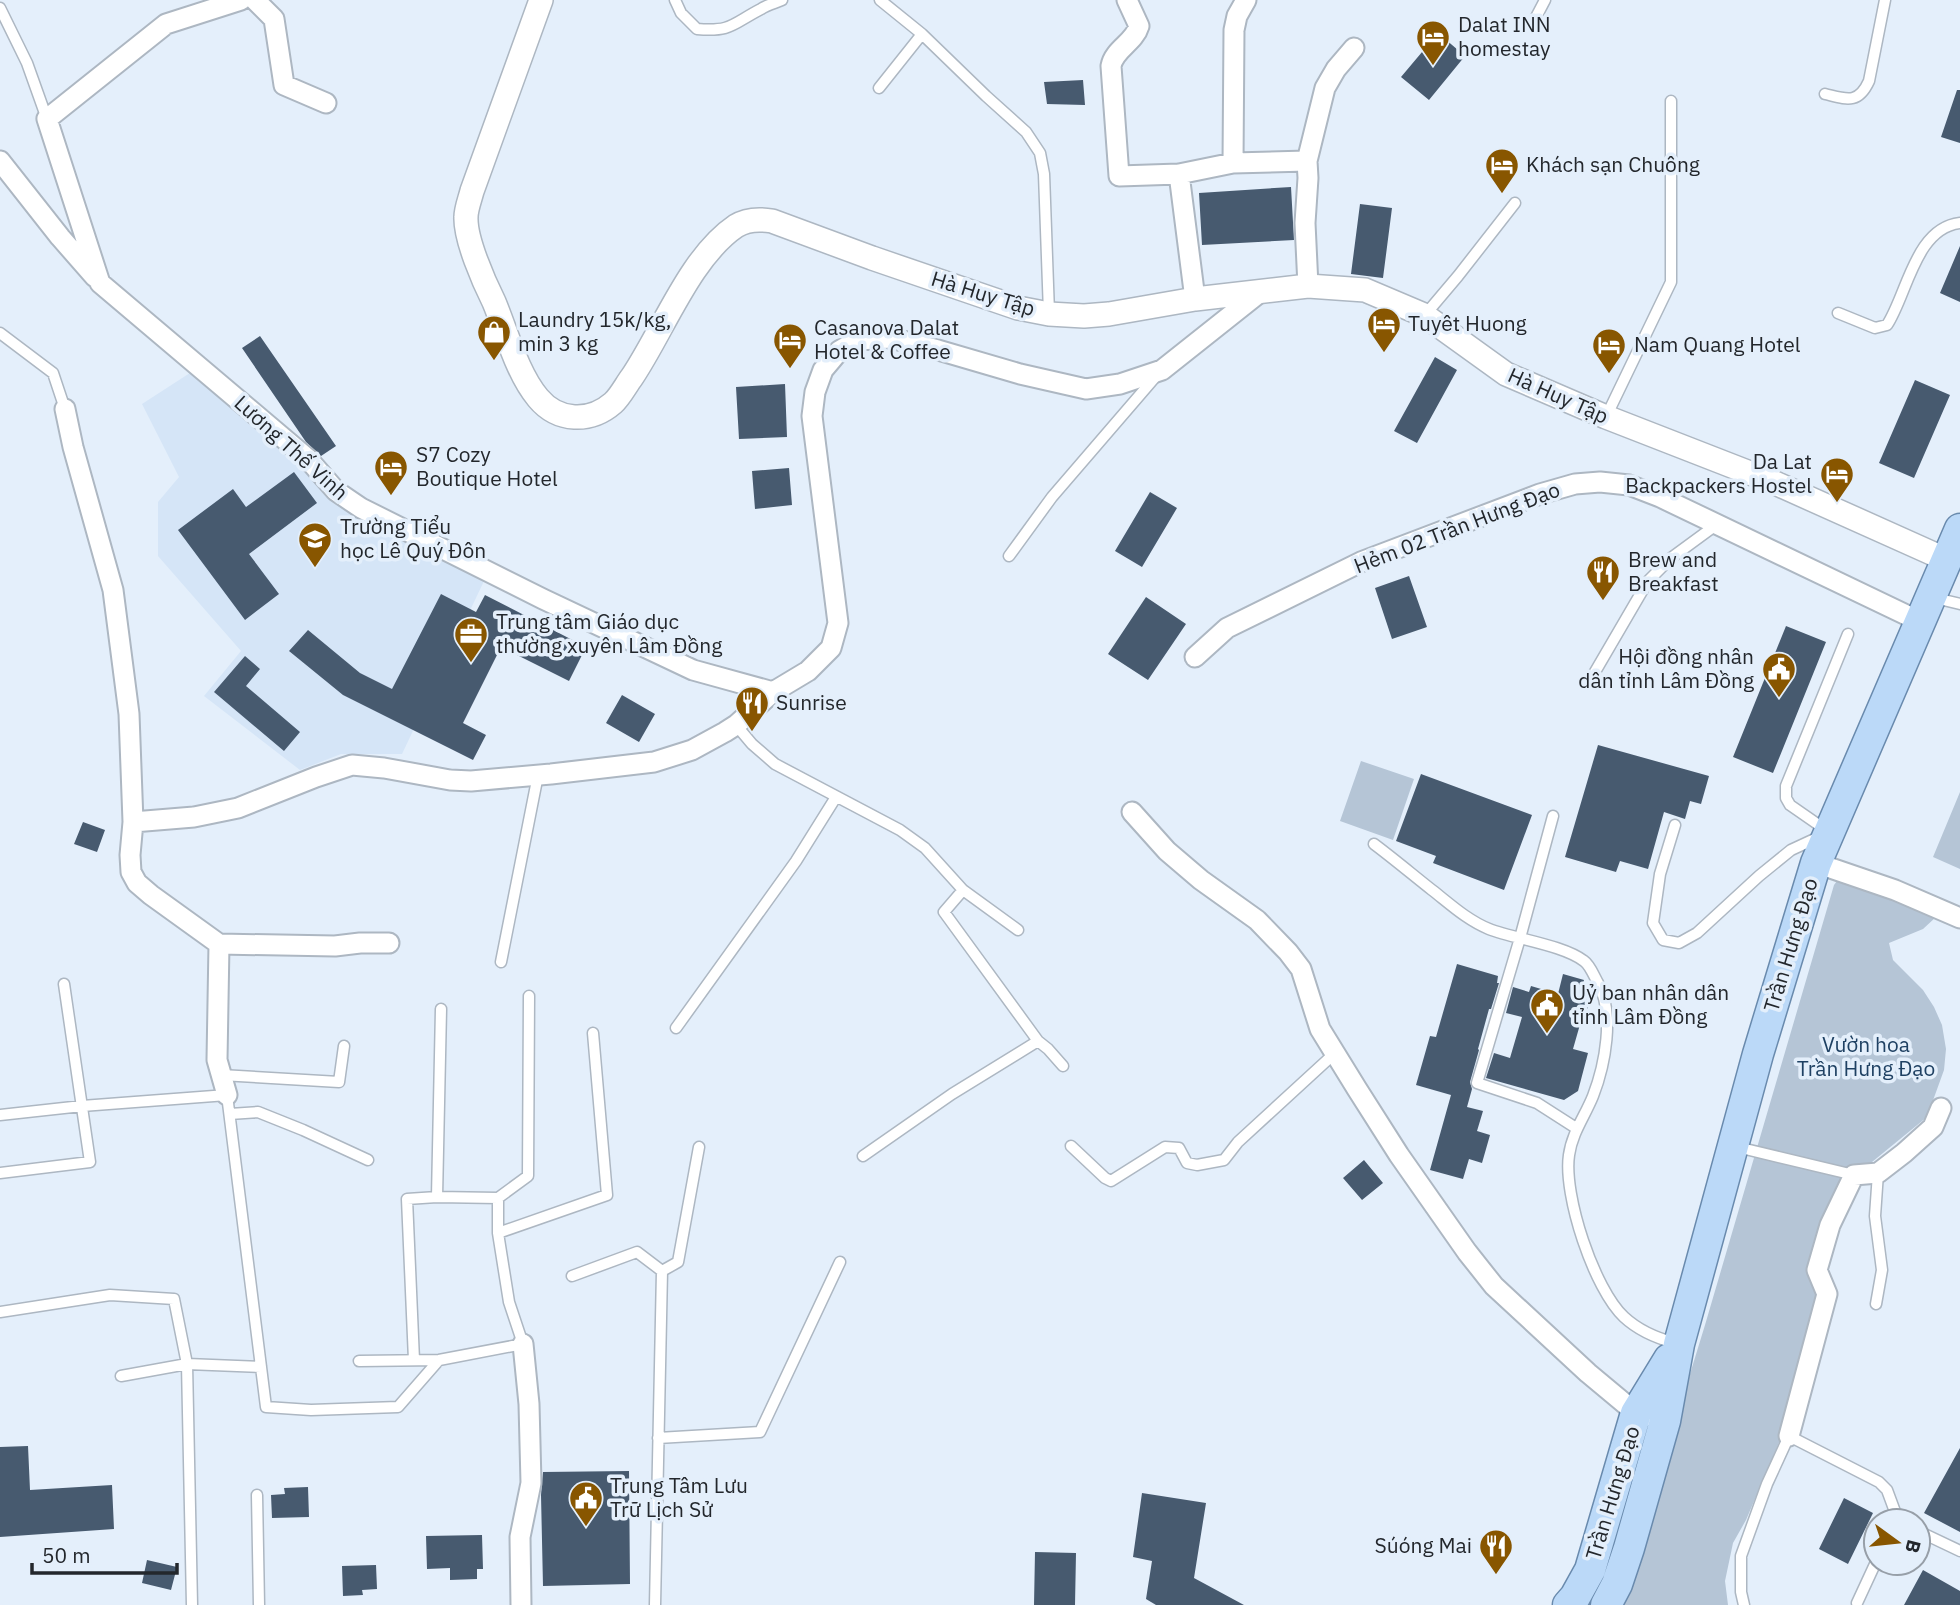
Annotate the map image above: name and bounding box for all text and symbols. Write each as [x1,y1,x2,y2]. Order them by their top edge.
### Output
place label: Dalat INN homestay [1458,10,1551,62]
hotel icon: Dalat INN homestay [1414,18,1452,67]
hotel icon: Khách sạn Chuông [1483,146,1521,195]
place label: Khách sạn Chuông [1526,150,1700,178]
street label: Hà Huy Tập [928,264,1039,322]
place label: Laundry 15k/kg, min 3 kg [518,305,671,357]
hotel icon: Tuyêt Huong [1365,305,1403,354]
place label: Tuyêt Huong [1408,309,1527,337]
shop icon: Laundry 15k/kg, min 3 kg [475,313,513,362]
place label: Casanova Dalat Hotel & Coffee [814,313,959,365]
hotel icon: Casanova Dalat Hotel & Coffee [771,321,809,370]
hotel icon: Nam Quang Hotel [1590,326,1628,375]
place label: Nam Quang Hotel [1634,330,1801,358]
street label: Hà Huy Tập [1504,361,1613,430]
street label: Lương Thế Vinh [229,389,355,506]
place label: S7 Cozy Boutique Hotel [416,440,558,492]
place label: Da Lat Backpackers Hostel [1625,447,1812,499]
hotel icon: S7 Cozy Boutique Hotel [372,448,410,497]
hotel icon: Da Lat Backpackers Hostel [1818,455,1856,504]
street label: Hẻm 02 Trần Hưng Đạo [1350,475,1564,579]
place label: Trường Tiểu học Lê Quý Đôn [340,512,486,564]
school or university icon: Trường Tiểu học Lê Quý Đôn [296,520,334,569]
place label: Brew and Breakfast [1628,545,1719,597]
restaurant icon: Brew and Breakfast [1584,553,1622,602]
place label: Trung tâm Giáo dục thường xuyên Lâm Đồng [496,607,722,659]
office icon: Trung tâm Giáo dục thường xuyên Lâm Đồng [452,615,490,664]
place label: Hội đồng nhân dân tỉnh Lâm Đồng [1578,642,1754,694]
public building icon: Hội đồng nhân dân tỉnh Lâm Đồng [1760,650,1798,699]
restaurant icon: Sunrise [733,684,771,733]
place label: Sunrise [776,688,847,716]
street label: Trần Hưng Đạo [1756,874,1824,1015]
place label: Uỷ ban nhân dân tỉnh Lâm Đồng [1572,978,1729,1030]
public building icon: Uỷ ban nhân dân tỉnh Lâm Đồng [1528,986,1566,1035]
park label: Vườn hoa Trần Hưng Đạo [1797,1030,1935,1082]
street label: Trần Hưng Đạo [1578,1422,1646,1563]
place label: Trung Tâm Lưu Trữ Lịch Sử [610,1471,748,1523]
public building icon: Trung Tâm Lưu Trữ Lịch Sử [567,1479,605,1528]
north arrow [1862,1507,1932,1577]
restaurant icon: Súóng Mai [1477,1527,1515,1576]
place label: Súóng Mai [1375,1531,1472,1559]
scale bar [32,1532,177,1576]
text: B [1900,1537,1927,1556]
text: 50 m [42,1541,91,1569]

